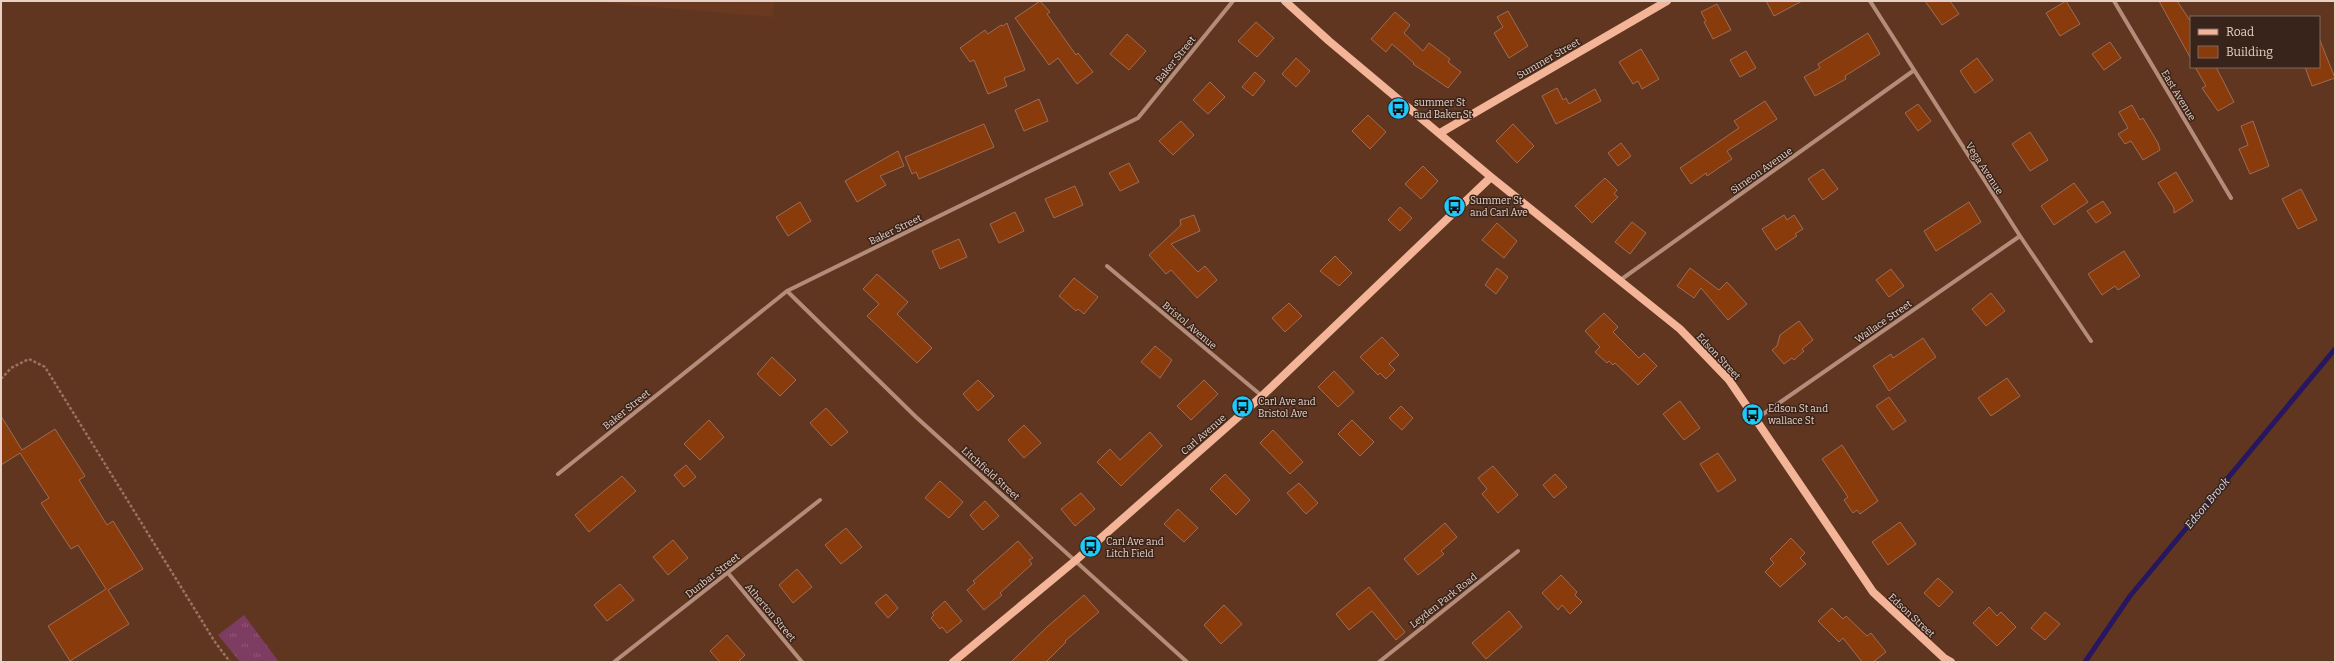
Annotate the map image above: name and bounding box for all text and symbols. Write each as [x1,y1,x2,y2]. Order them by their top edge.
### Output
legend [2190,16,2320,68]
text: Road [2226,25,2254,39]
street label: Baker Street [1153,33,1199,86]
street label: Summer Street [1515,36,1583,82]
text: Building [2226,45,2273,59]
street label: East Avenue [2158,68,2198,123]
bus stop icon: summer St and Baker St [1385,95,1411,121]
place label: summer St and Baker St [1414,97,1472,121]
street label: Vega Avenue [1963,140,2005,197]
street label: Simeon Avenue [1728,145,1795,197]
bus stop icon: Summer St and Carl Ave [1442,193,1468,219]
place label: Summer St and Carl Ave [1470,195,1528,219]
street label: Baker Street [867,212,924,248]
street label: Wallace Street [1853,298,1915,346]
street label: Bristol Avenue [1160,299,1219,352]
street label: Edson Street [1694,331,1743,383]
street label: Baker Street [601,387,653,432]
bus stop icon: Carl Ave and Bristol Ave [1230,394,1256,420]
place label: Carl Ave and Bristol Ave [1258,396,1316,420]
bus stop icon: Edson St and wallace St [1740,401,1766,427]
place label: Edson St and wallace St [1767,403,1828,427]
street label: Carl Avenue [1179,412,1229,458]
street label: Litchfield Street [959,445,1022,503]
water label: Edson Brook [2182,474,2233,531]
bus stop icon: Carl Ave and Litch Field [1077,534,1103,560]
place label: Carl Ave and Litch Field [1106,536,1164,560]
street label: Dunbar Street [683,551,742,601]
street label: Leyden Park Road [1408,571,1480,631]
street label: Atherton Street [742,581,798,644]
street label: Edson Street [1886,591,1937,641]

